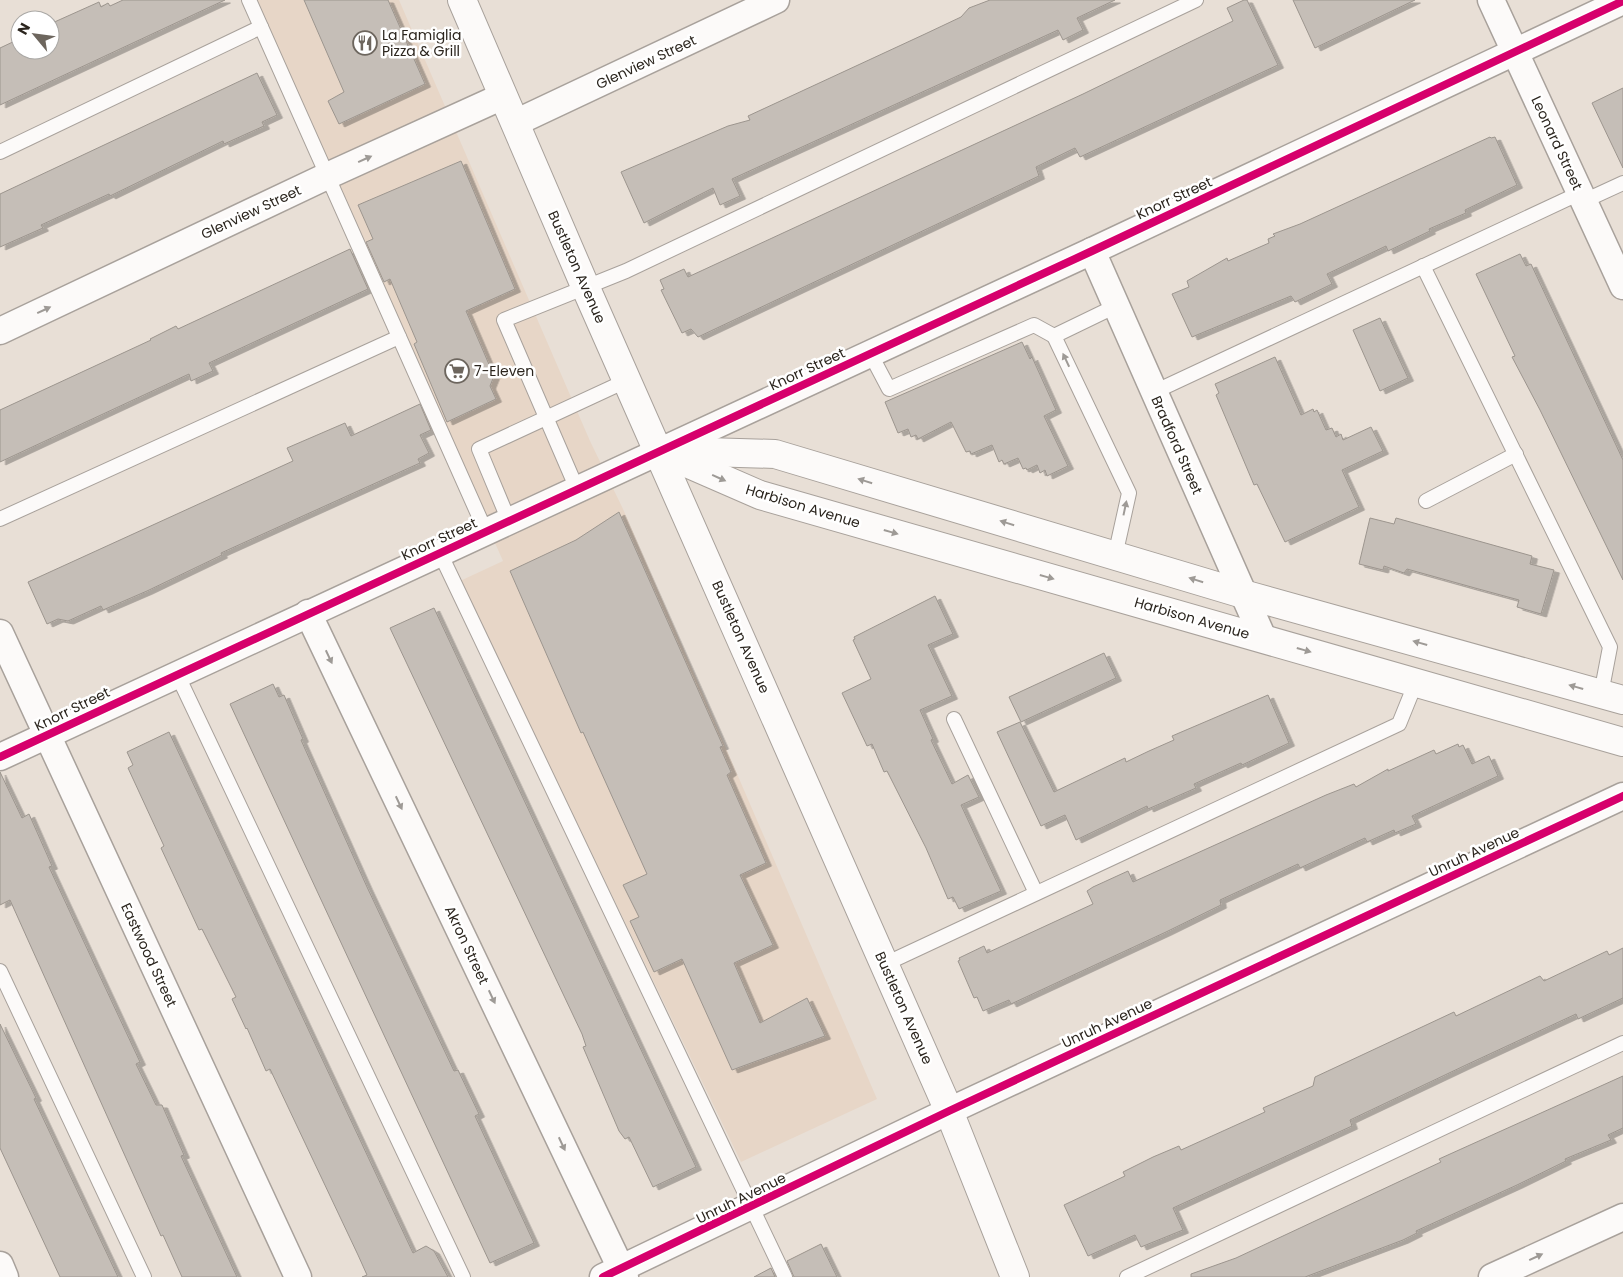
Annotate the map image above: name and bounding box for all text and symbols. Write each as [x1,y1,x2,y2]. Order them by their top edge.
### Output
north arrow [10,10,60,60]
text: N [12,19,35,38]
place label: La Famiglia Pizza & Grill [382,25,461,61]
restaurant icon: La Famiglia Pizza & Grill [352,30,378,56]
street label: Glenview Street [593,30,699,94]
street label: Leonard Street [1526,93,1588,193]
one-way arrow [358,154,372,162]
street label: Knorr Street [1133,172,1215,224]
street label: Glenview Street [198,180,304,244]
street label: Bustleton Avenue [543,207,611,327]
one-way arrow [37,306,51,314]
street label: Knorr Street [766,343,848,395]
one-way arrow [1062,353,1070,367]
supermarket icon: 7-Eleven [444,358,470,384]
place label: 7-Eleven [474,361,534,381]
street label: Bradford Street [1146,393,1208,497]
one-way arrow [712,474,726,482]
one-way arrow [857,476,872,484]
street label: Harbison Avenue [743,479,863,533]
one-way arrow [1122,499,1130,515]
street label: Knorr Street [398,513,480,565]
one-way arrow [999,519,1014,527]
one-way arrow [883,529,898,537]
one-way arrow [1040,573,1055,581]
one-way arrow [1188,575,1203,583]
street label: Bustleton Avenue [707,577,775,697]
street label: Harbison Avenue [1132,592,1252,644]
one-way arrow [1412,639,1427,647]
one-way arrow [1297,646,1312,654]
one-way arrow [325,649,333,664]
street label: Knorr Street [31,682,113,736]
one-way arrow [1568,682,1583,690]
one-way arrow [395,796,403,810]
street label: Unruh Avenue [1425,822,1523,882]
street label: Eastwood Street [116,900,182,1010]
street label: Akron Street [440,902,494,988]
street label: Bustleton Avenue [870,948,938,1068]
one-way arrow [488,990,496,1004]
street label: Unruh Avenue [1058,993,1156,1053]
one-way arrow [558,1137,566,1151]
street label: Unruh Avenue [693,1167,790,1228]
one-way arrow [1529,1252,1544,1261]

